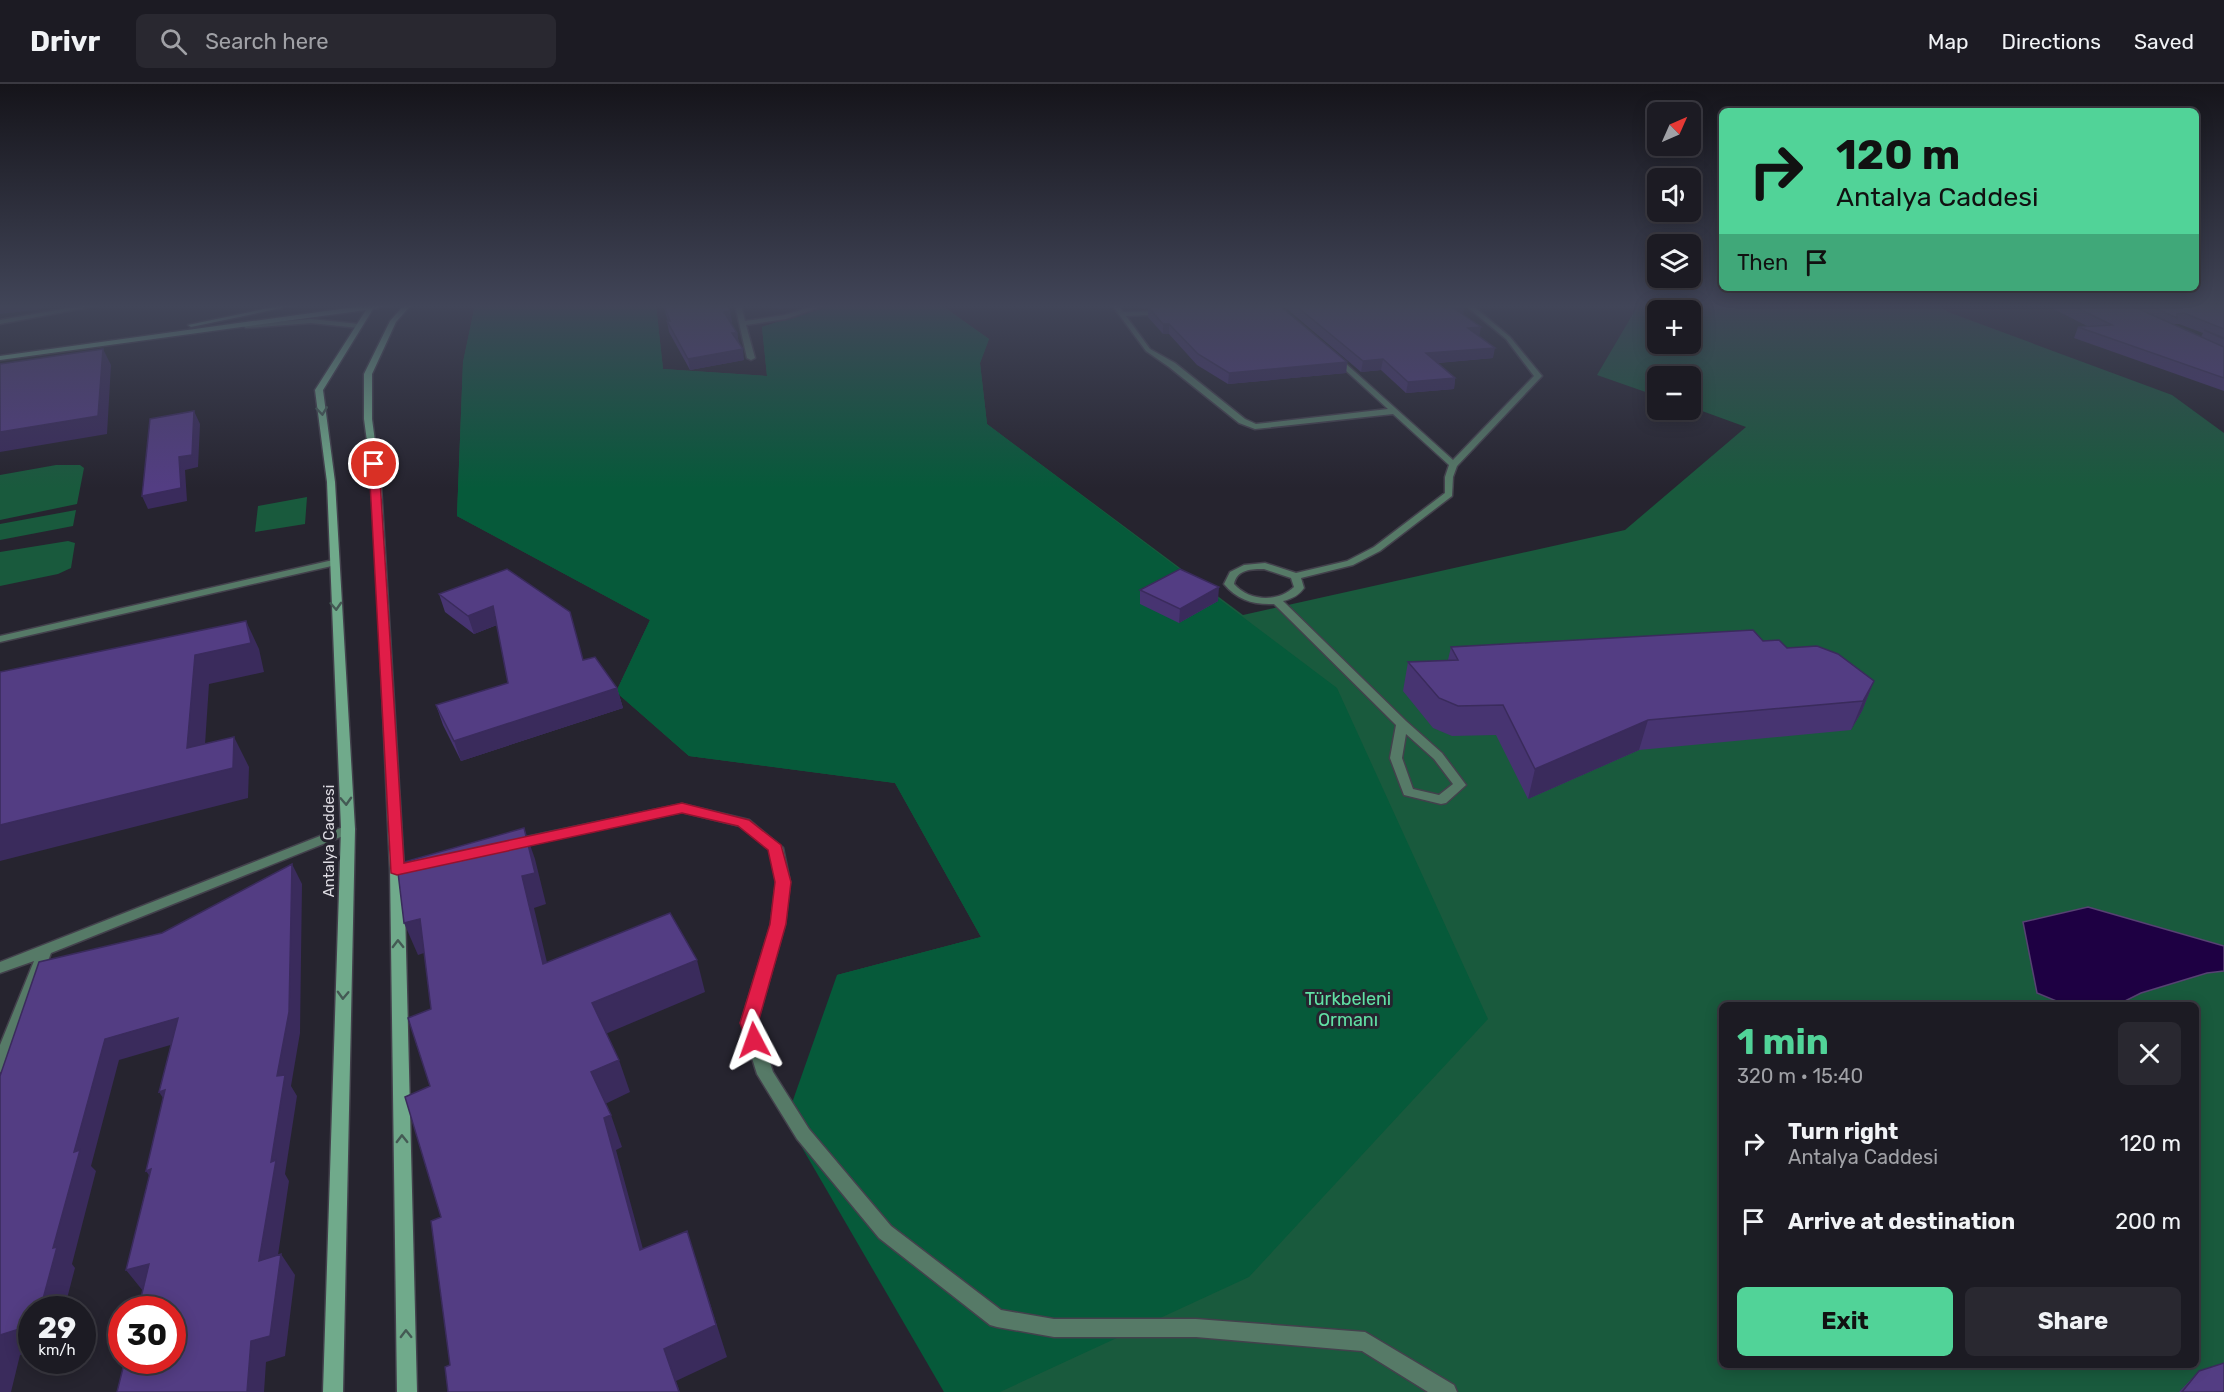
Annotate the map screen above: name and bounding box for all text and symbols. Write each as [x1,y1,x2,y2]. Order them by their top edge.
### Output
search box [136,14,556,68]
text: Drivr [30,25,100,58]
icon: search [157,25,190,58]
text: Search here [205,28,329,55]
text: Map [1928,29,1969,54]
text: Directions [2002,29,2101,54]
text: Saved [2134,29,2194,54]
north arrow [1647,102,1701,156]
map controls [1647,102,1701,420]
text: 120 m [1836,130,1960,180]
icon: right [1737,132,1815,210]
button: sound [1647,168,1701,222]
text: Antalya Caddesi [1836,181,2039,213]
button: layers [1647,234,1701,288]
icon: arrive [1800,246,1833,279]
text: Then [1737,249,1788,276]
button: + [1647,300,1701,354]
button: − [1647,366,1701,420]
one-way arrow [315,407,327,416]
pin [348,438,399,489]
icon: arrive [357,447,390,480]
one-way arrow [329,601,342,610]
street label: Antalya Caddesi [320,785,338,897]
one-way arrow [340,796,353,805]
one-way arrow [392,939,405,948]
park label: Türkbeleni Ormanı [1305,988,1391,1031]
one-way arrow [337,991,350,1000]
position arrow [722,1008,786,1072]
text: 1 min [1737,1020,1829,1063]
button: close [2118,1022,2181,1085]
text: 320 m · 15:40 [1737,1064,1863,1088]
text: Turn right [1788,1118,1898,1145]
icon: right [1737,1127,1770,1160]
text: 120 m [2120,1130,2181,1157]
one-way arrow [396,1134,409,1143]
text: Antalya Caddesi [1788,1145,1938,1169]
icon: arrive [1737,1205,1770,1238]
text: Arrive at destination [1788,1208,2015,1235]
text: 200 m [2115,1208,2181,1235]
button: Exit [1737,1287,1953,1356]
button: Share [1965,1287,2181,1356]
speed limit sign: 30 [108,1296,186,1374]
text: 29 [38,1310,76,1346]
one-way arrow [400,1329,412,1338]
text: km/h [38,1341,76,1359]

